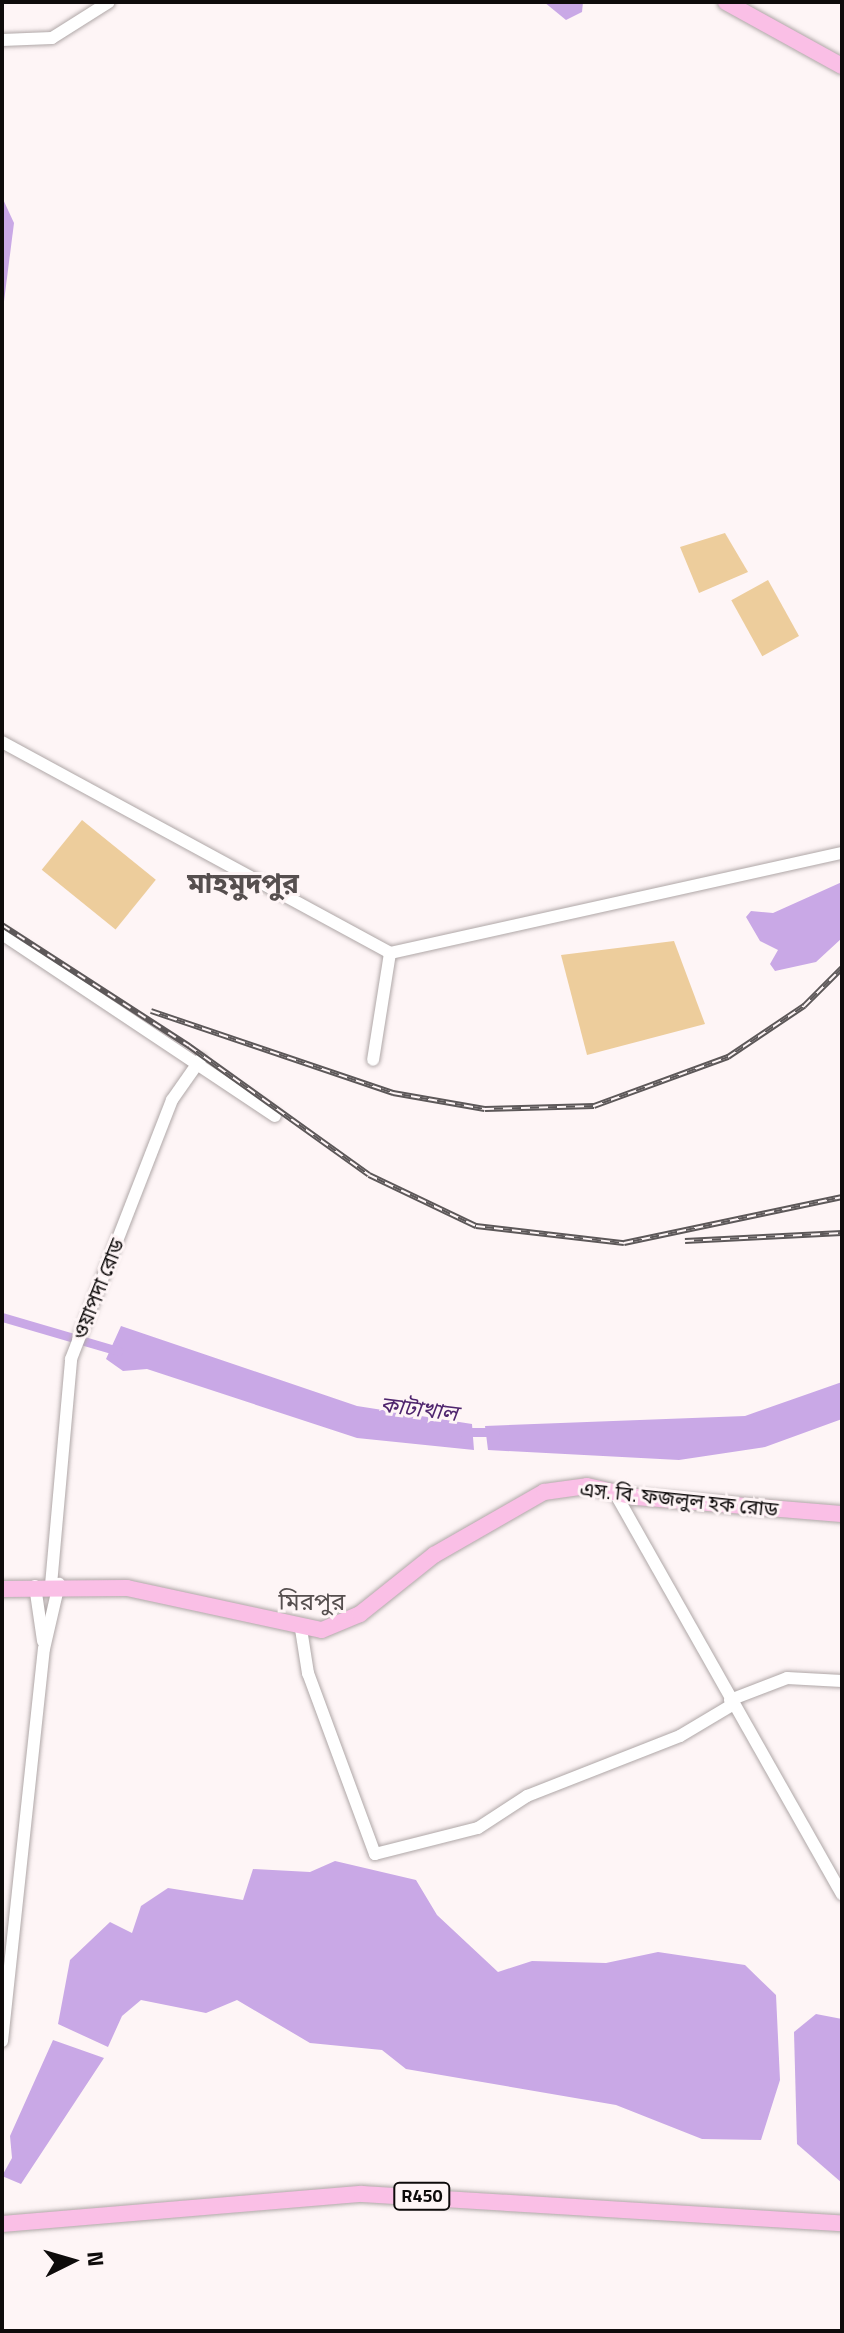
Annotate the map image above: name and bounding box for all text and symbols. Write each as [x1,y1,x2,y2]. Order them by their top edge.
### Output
district label: মাহমুদপুর [187,866,299,900]
street label: ওয়াপদা রোড [67,1235,129,1343]
water label: কাটাখাল [379,1391,459,1427]
street label: এস. বি. ফজলুল হক রোড [579,1477,779,1521]
district label: মিরপুর [279,1588,345,1616]
road number: R450 [392,2182,452,2210]
north arrow [32,2221,112,2301]
text: N [78,2250,114,2268]

